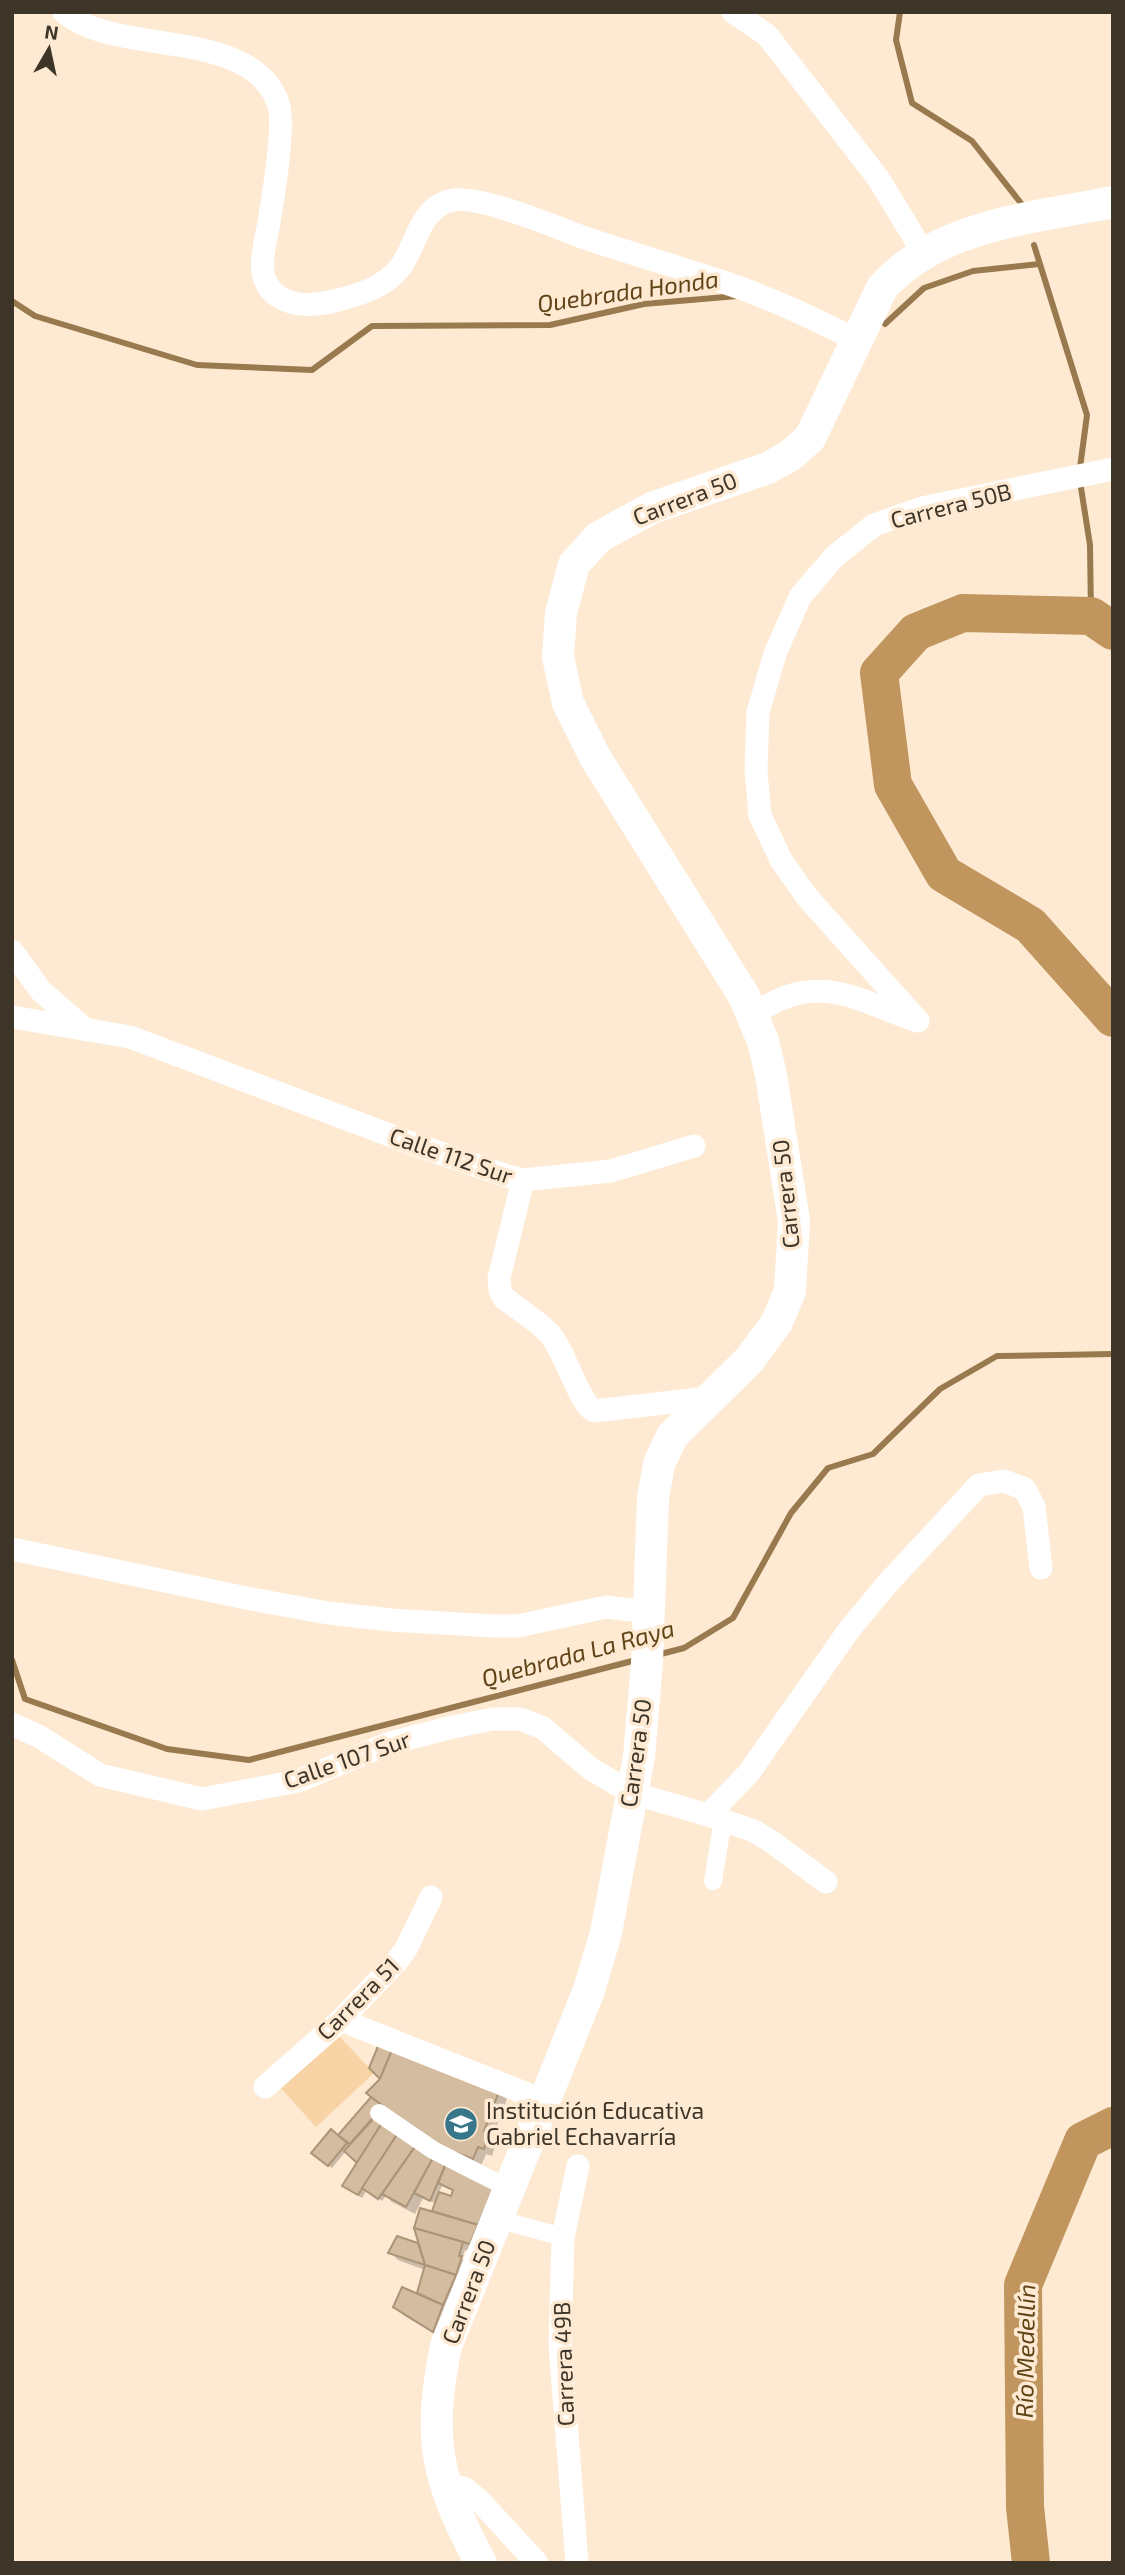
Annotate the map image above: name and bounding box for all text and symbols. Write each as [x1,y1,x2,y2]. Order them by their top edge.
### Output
north arrow [14,14,84,84]
text: N [43,19,60,44]
water label: Quebrada Honda [535,263,720,318]
street label: Carrera 50 [629,465,741,531]
street label: Carrera 50B [887,476,1014,534]
street label: Calle 112 Sur [386,1121,517,1189]
street label: Carrera 50 [765,1138,805,1250]
water label: Quebrada La Raya [478,1613,677,1692]
street label: Carrera 50 [614,1697,656,1809]
street label: Calle 107 Sur [280,1724,414,1794]
street label: Carrera 51 [310,1951,404,2045]
place label: Institución Educativa Gabriel Echavarría [486,2096,704,2150]
school or university icon: Institución Educativa Gabriel Echavarría [442,2105,480,2143]
street label: Carrera 50 [435,2236,501,2348]
water label: Río Medellín [1009,2284,1040,2418]
street label: Carrera 49B [547,2301,579,2427]

